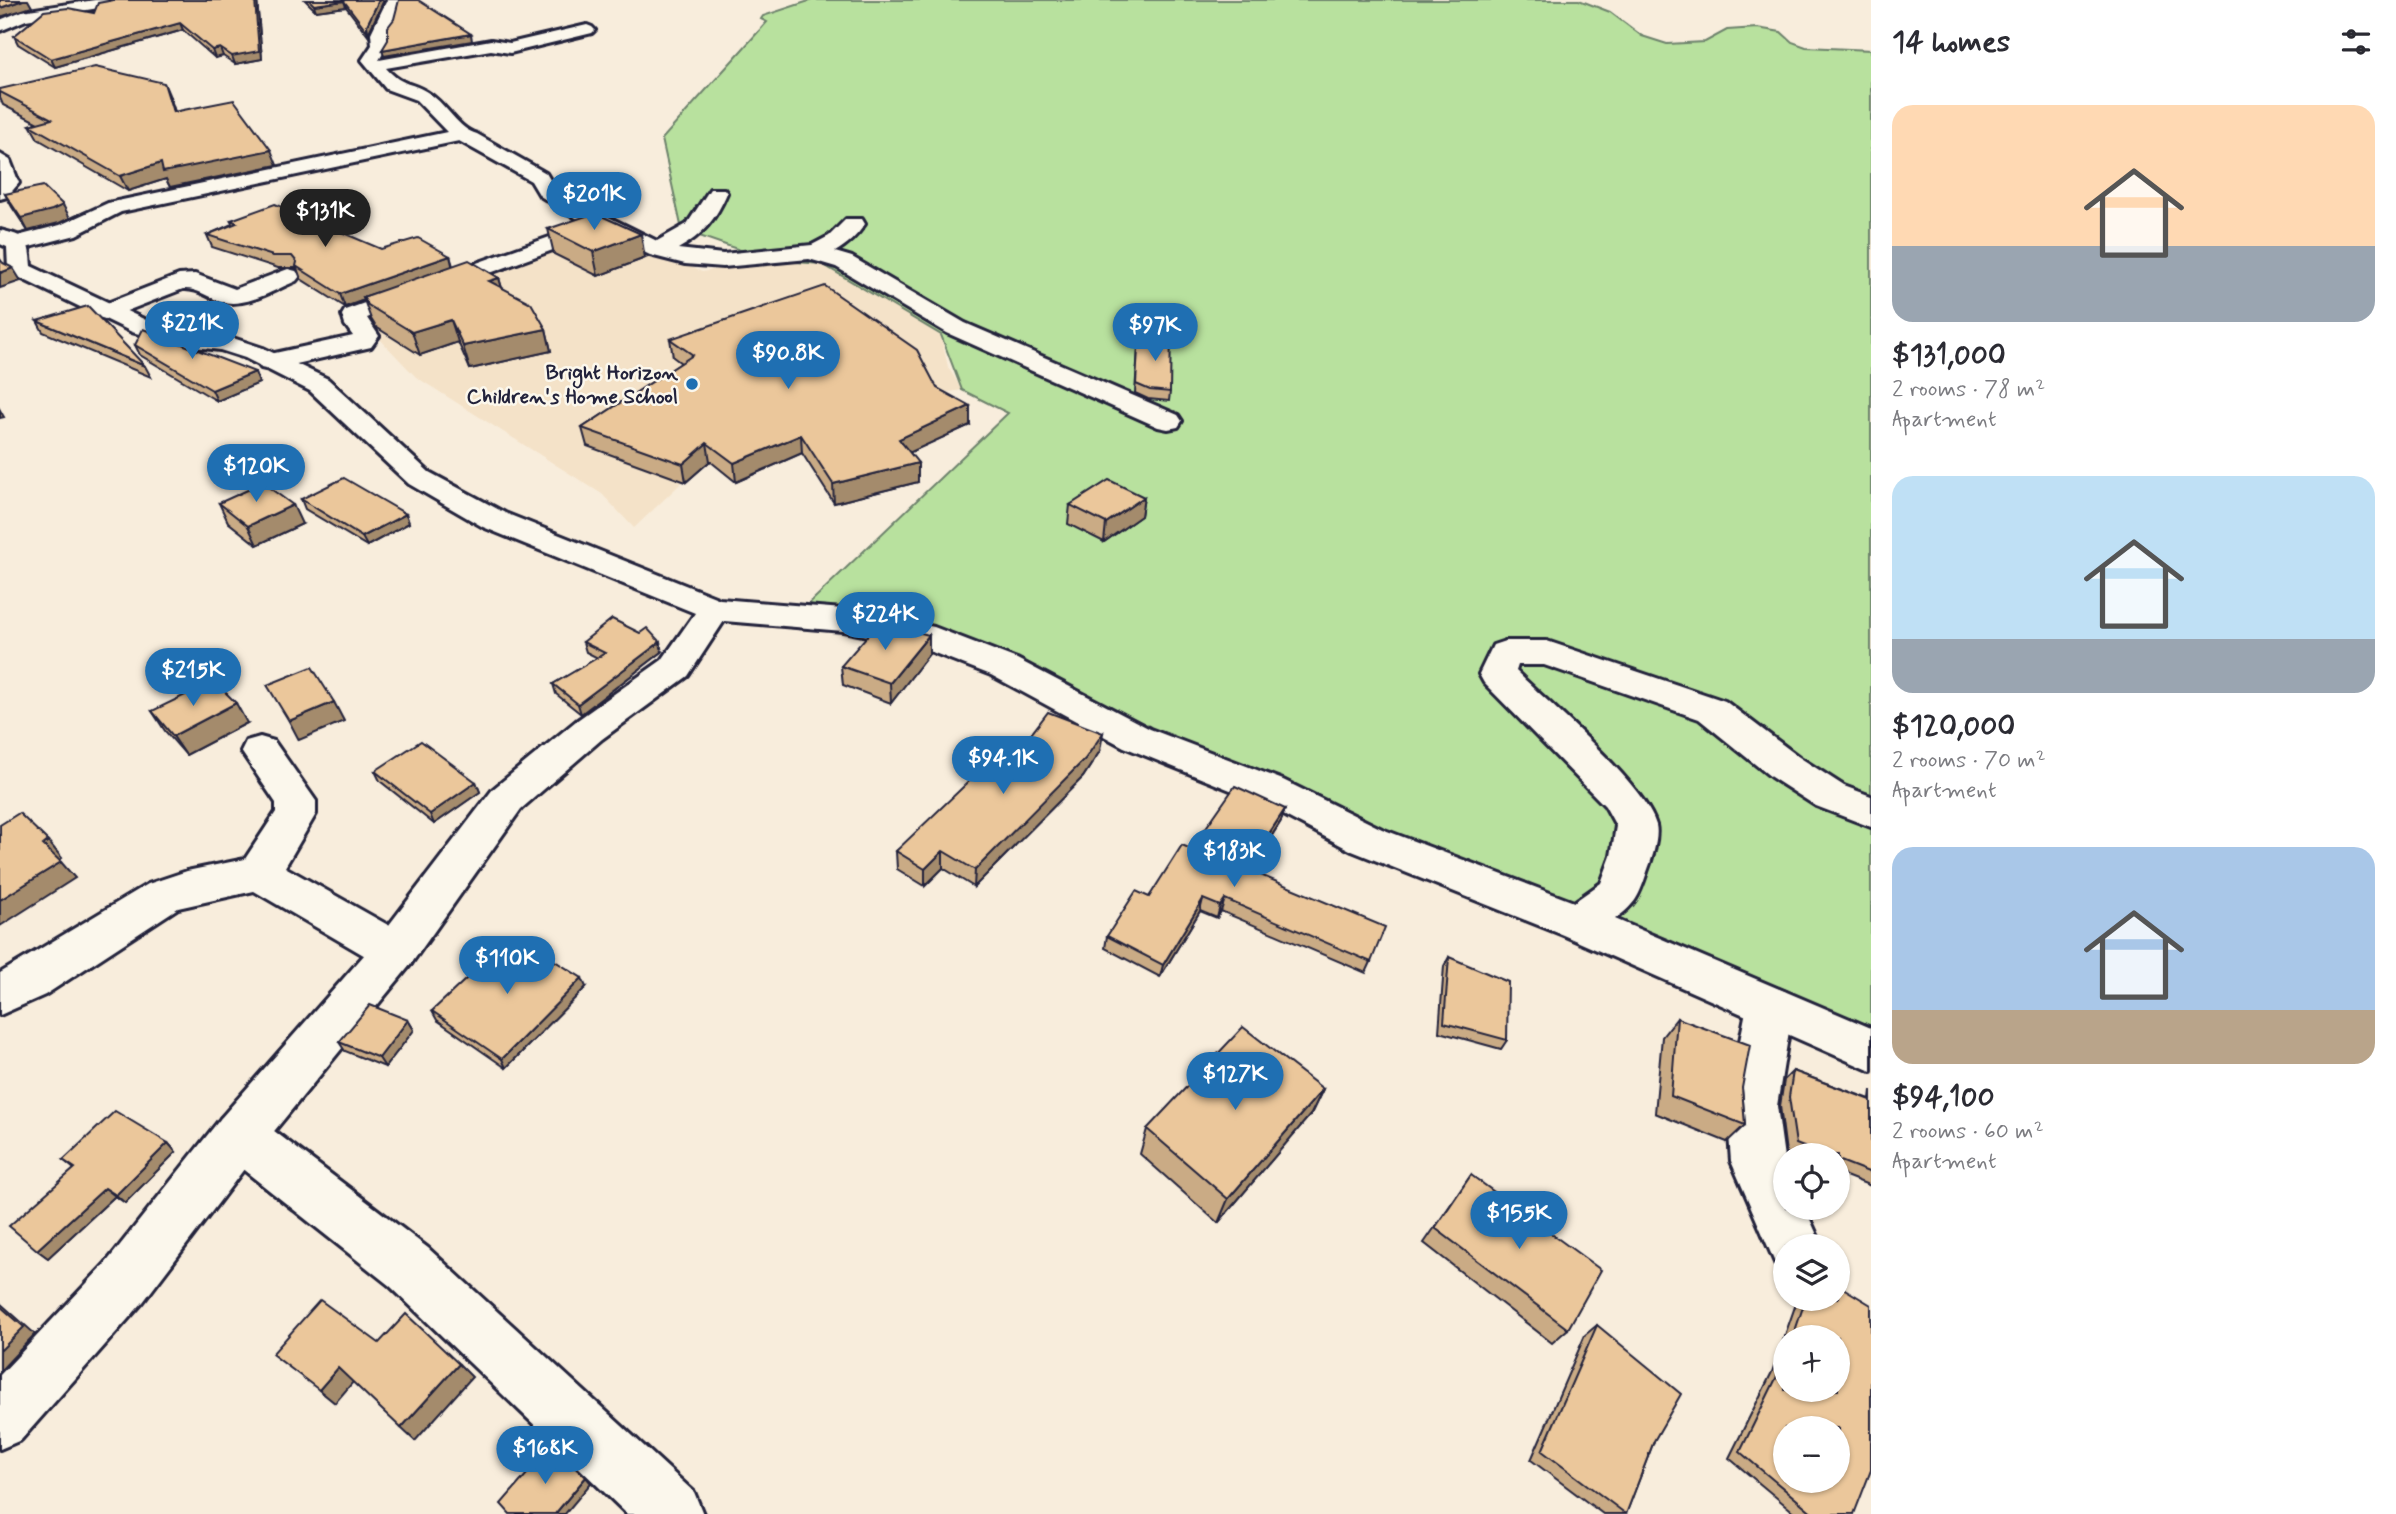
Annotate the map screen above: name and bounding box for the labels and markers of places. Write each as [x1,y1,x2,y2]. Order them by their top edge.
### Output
pin: $201K [545,173,643,232]
pin: $131K [276,190,374,249]
pin: $221K [143,302,241,361]
pin: $97K [1114,304,1196,363]
pin: $90.8K [731,332,845,391]
place label: Bright Horizon Children's Home School [467,359,679,411]
marker: Bright Horizon Children's Home School [684,376,700,392]
pin: $120K [207,444,305,504]
pin: $224K [836,592,934,652]
pin: $215K [144,648,242,708]
pin: $94.1K [946,736,1060,796]
pin: $183K [1185,830,1283,889]
pin: $110K [458,936,556,996]
pin: $127K [1186,1052,1284,1112]
pin: $155K [1470,1192,1568,1251]
pin: $168K [496,1426,594,1486]

